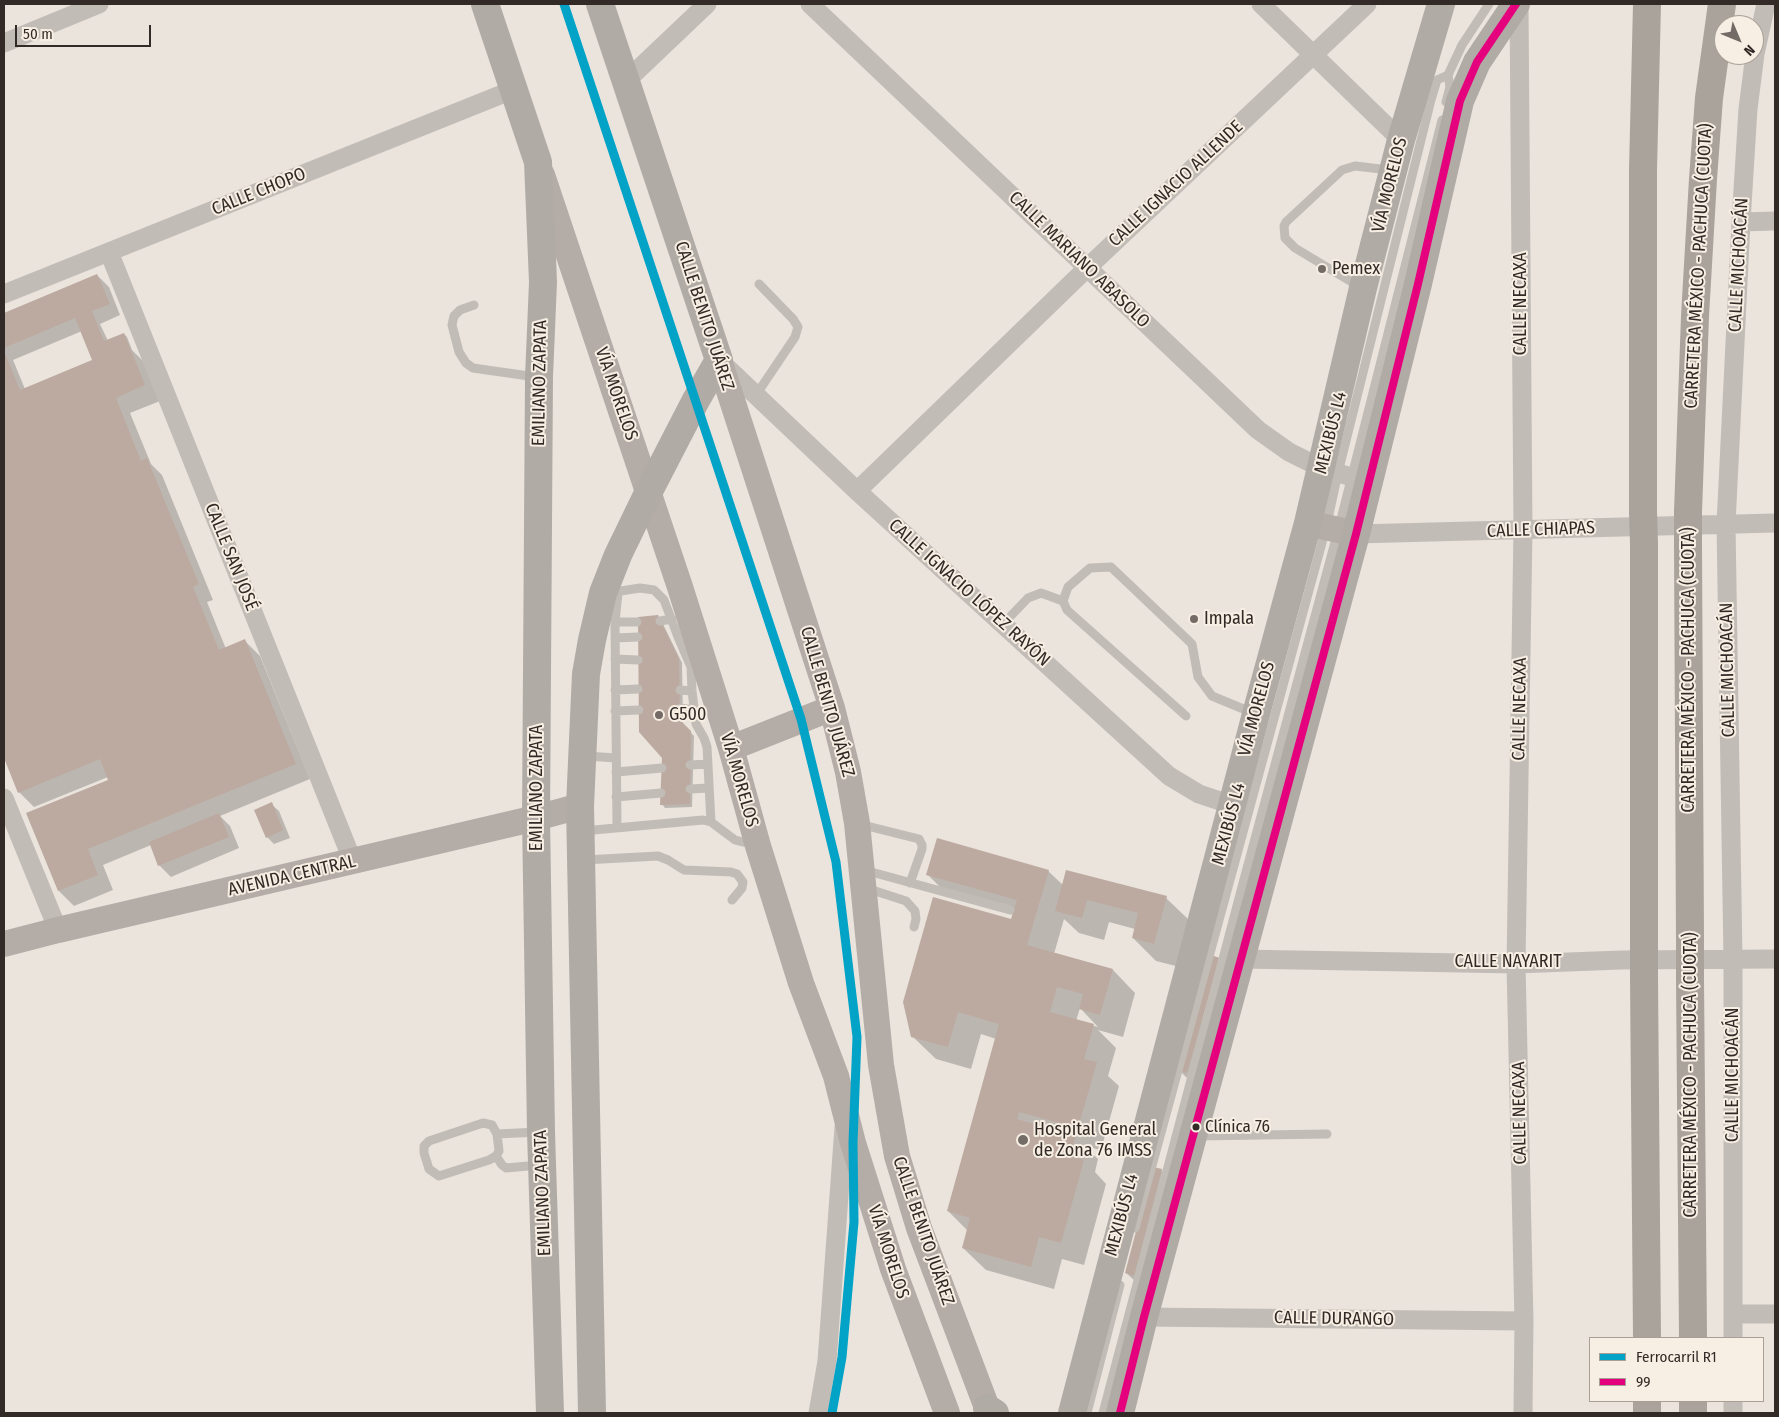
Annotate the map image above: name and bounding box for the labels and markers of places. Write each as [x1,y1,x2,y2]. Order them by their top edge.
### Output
place label: Pemex [1332,258,1380,280]
marker: Pemex [1316,263,1328,275]
place label: Impala [1204,608,1254,630]
marker: Impala [1188,613,1200,625]
place label: G500 [669,704,706,726]
marker: G500 [653,709,665,721]
place label: Clínica 76 [1205,1117,1270,1137]
place label: Hospital General de Zona 76 IMSS [1034,1119,1156,1162]
marker: Clínica 76 [1191,1122,1201,1132]
marker: Hospital General de Zona 76 IMSS [1016,1133,1030,1147]

